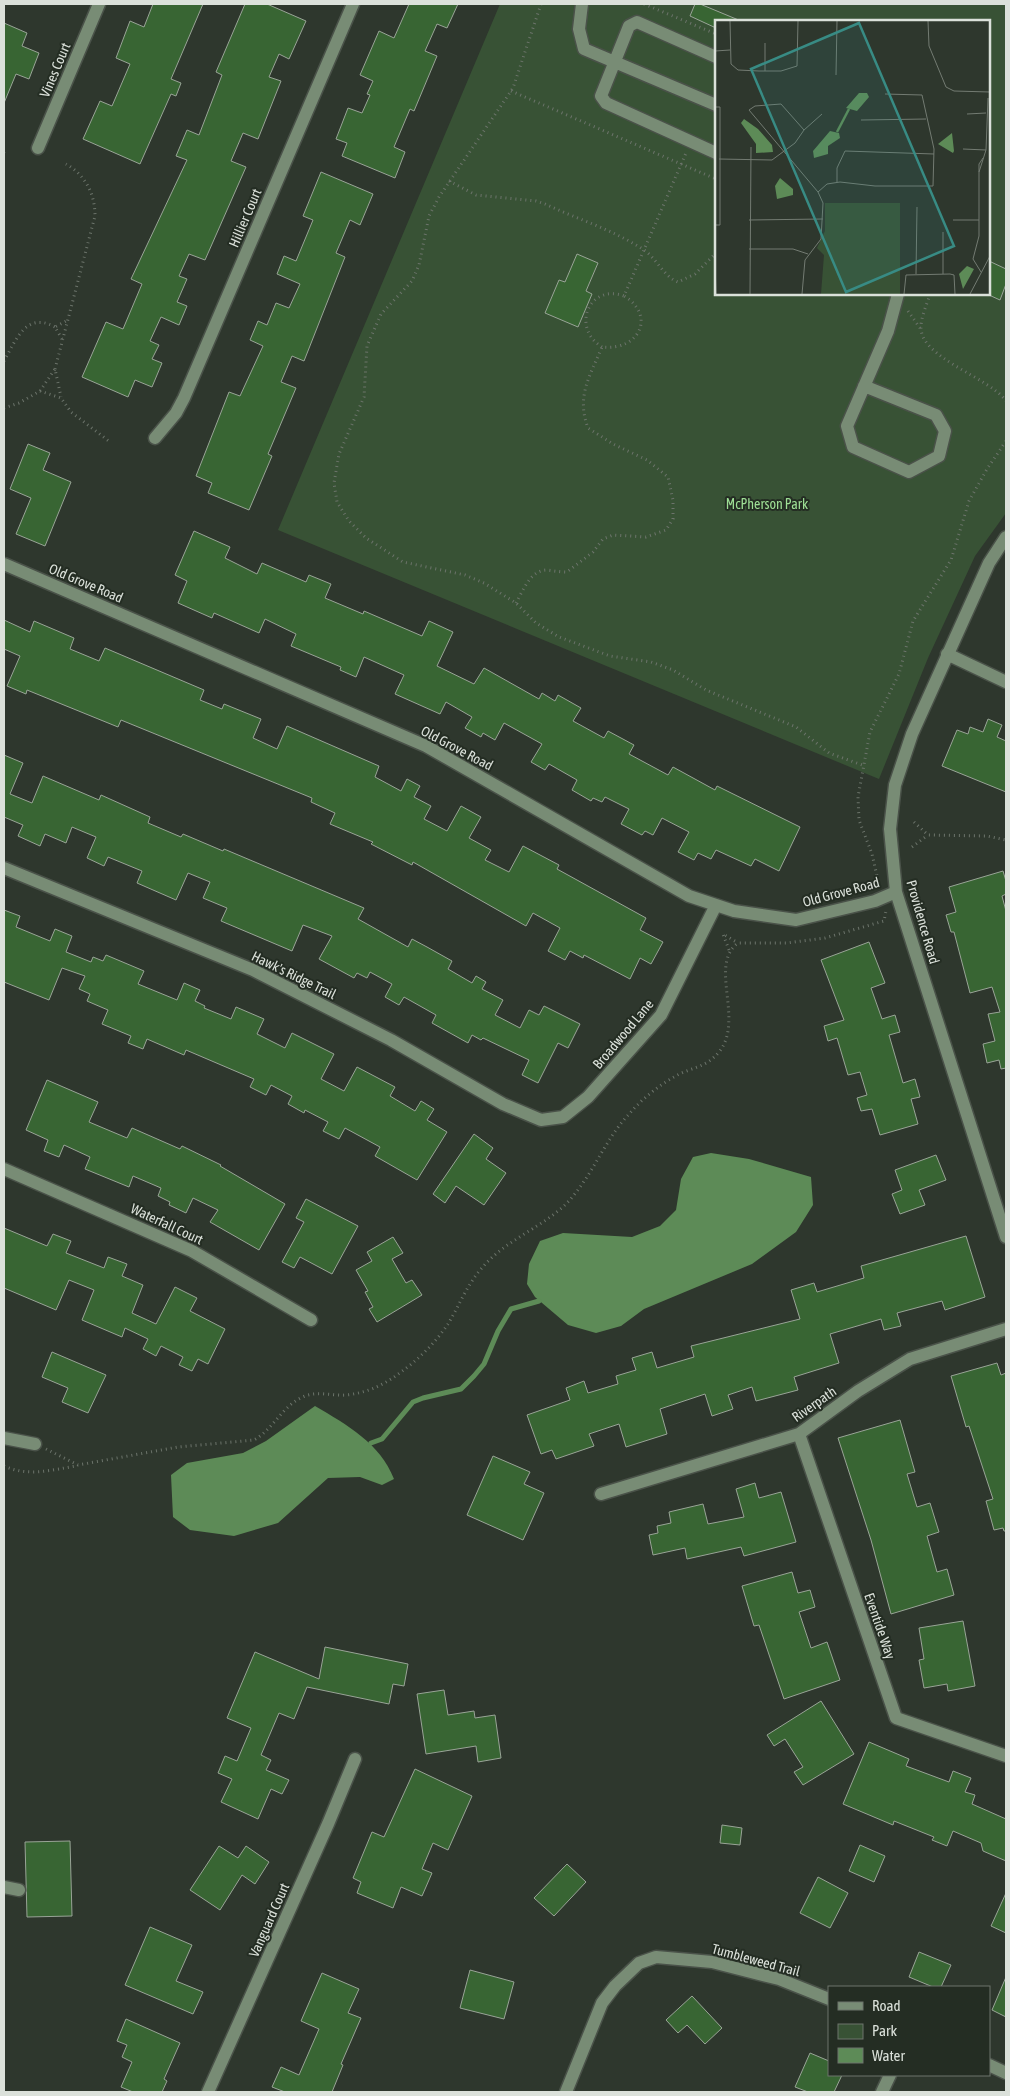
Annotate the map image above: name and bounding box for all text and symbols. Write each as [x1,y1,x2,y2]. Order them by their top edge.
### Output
inset map [715,20,990,295]
street label: Vines Court [36,40,74,100]
street label: Hillier Court [226,186,264,250]
park label: McPherson Park [726,496,808,512]
street label: Old Grove Road [47,560,125,606]
street label: Old Grove Road [418,722,496,774]
street label: Old Grove Road [801,874,881,910]
street label: Providence Road [903,878,943,966]
street label: Hawk's Ridge Trail [249,948,339,1002]
street label: Broadwood Lane [589,996,657,1072]
street label: Waterfall Court [128,1200,206,1248]
street label: Riverpath [789,1383,839,1425]
street label: Eventide Way [861,1591,899,1661]
street label: Vanguard Court [246,1880,292,1960]
street label: Tumbleweed Trail [710,1941,802,1980]
legend [828,1986,990,2076]
text: Road [872,1997,901,2014]
text: Park [872,2022,897,2039]
text: Water [872,2047,905,2064]

